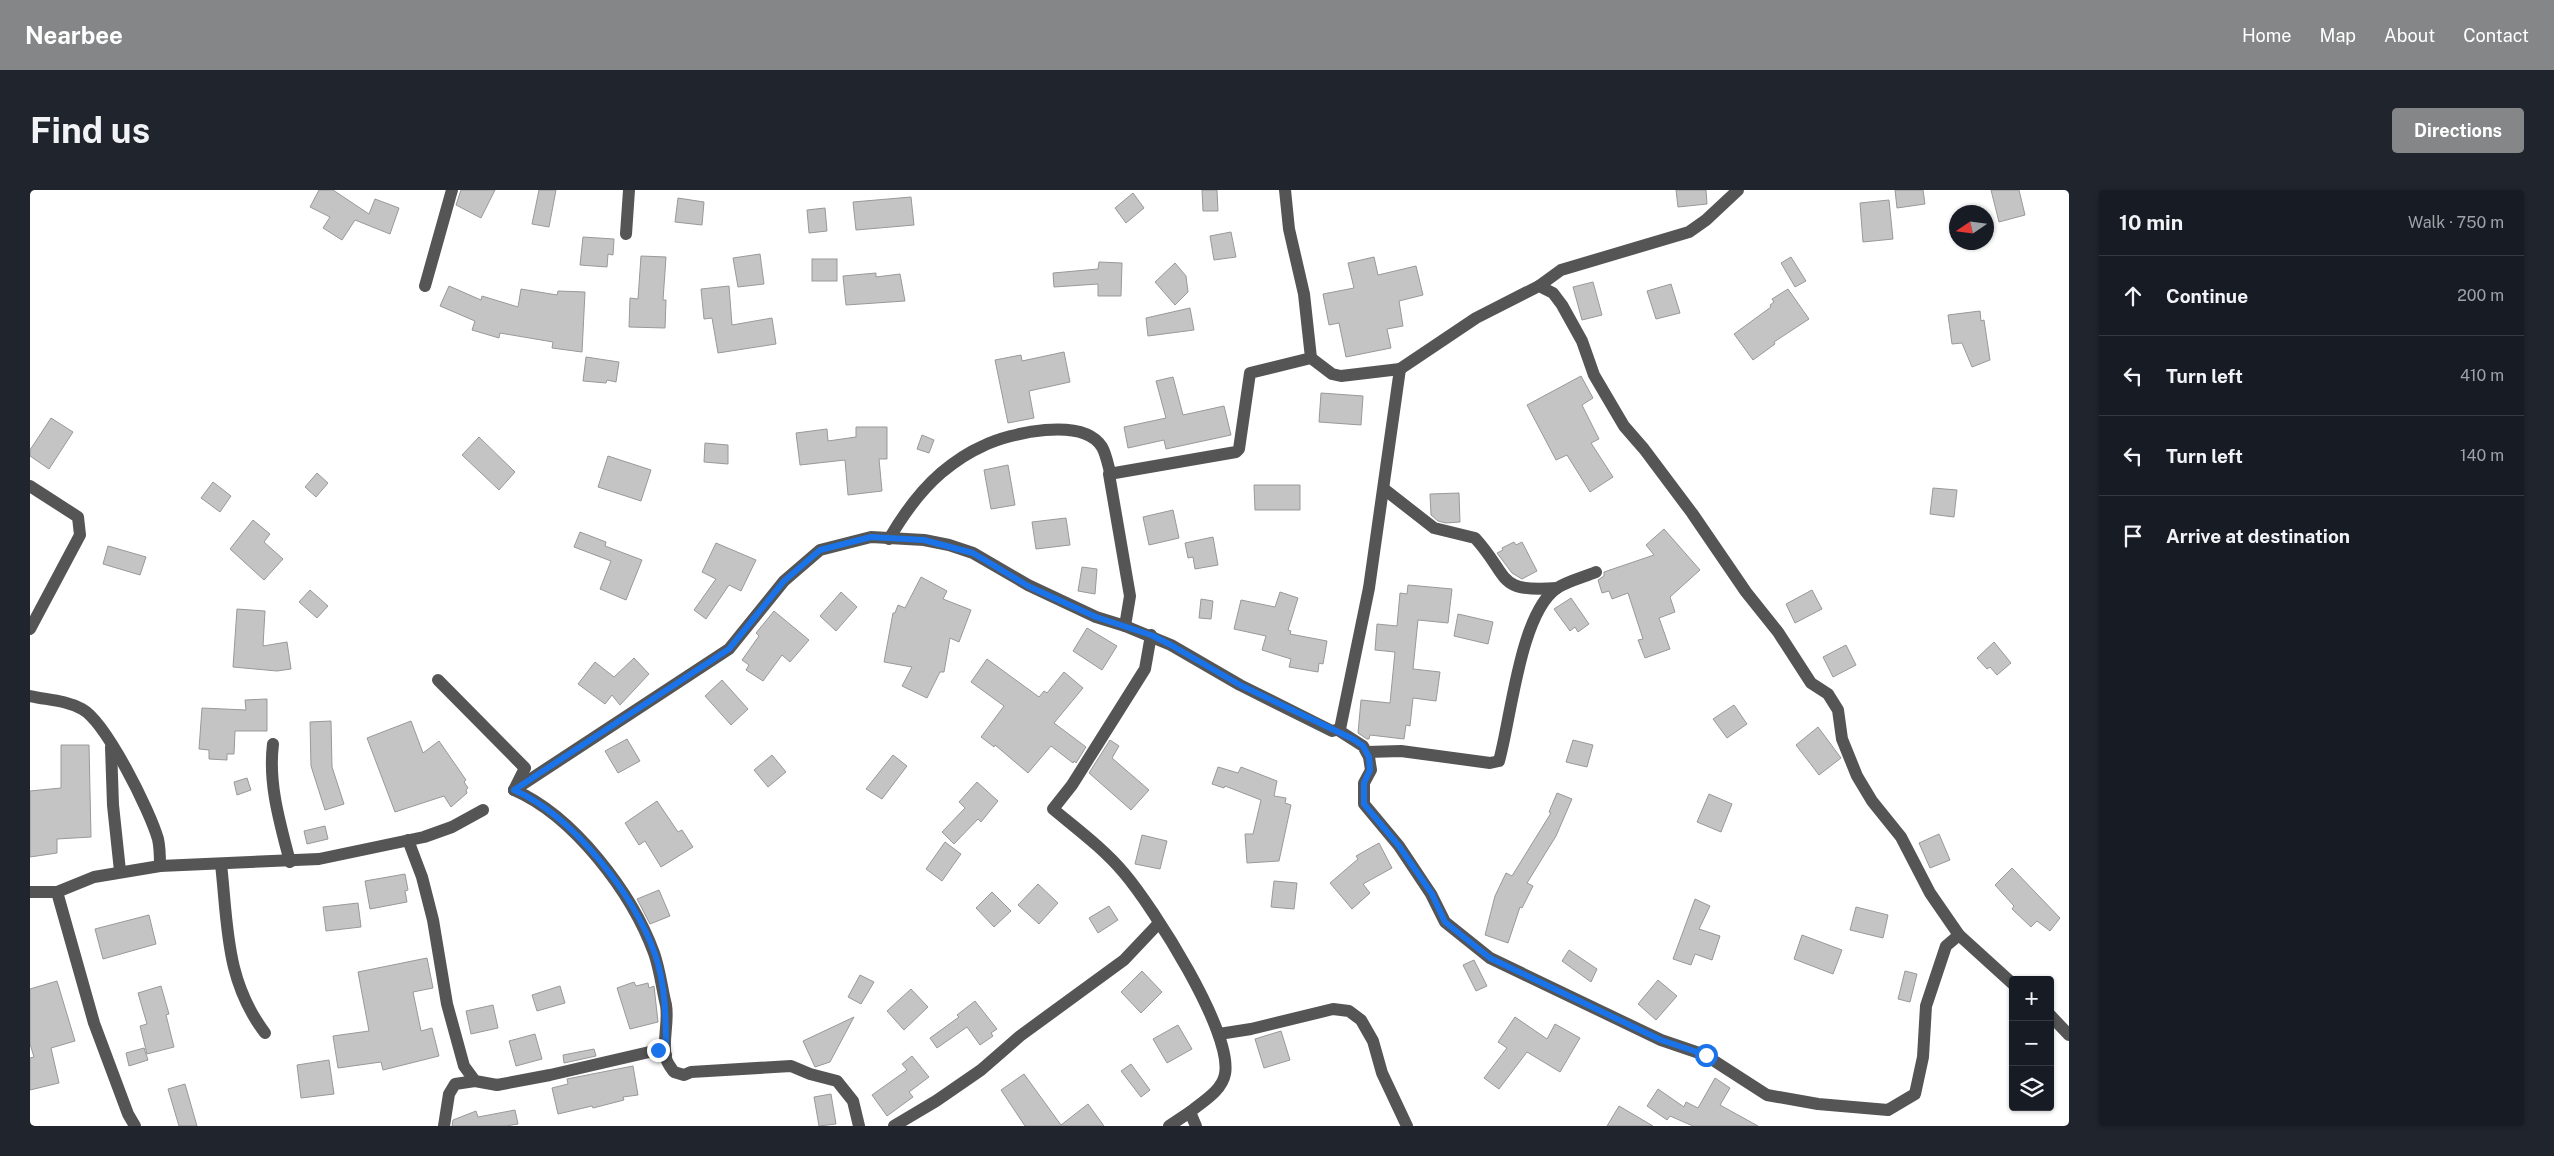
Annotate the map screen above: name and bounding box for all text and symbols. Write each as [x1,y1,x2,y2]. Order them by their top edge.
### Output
text: Nearbee [25,21,123,49]
text: Home [2242,25,2292,46]
text: Map [2320,25,2356,46]
text: About [2384,25,2435,46]
text: Contact [2463,25,2529,46]
button: Directions [2392,108,2524,153]
text: Find us [30,110,150,151]
north arrow [1949,205,1994,250]
text: 10 min [2119,210,2183,235]
text: Walk · 750 m [2408,213,2504,232]
icon: ahead [2119,282,2147,310]
text: Continue [2166,285,2248,307]
text: 200 m [2457,286,2504,305]
icon: left [2119,362,2147,390]
text: Turn left [2166,365,2243,387]
text: 410 m [2460,366,2504,385]
icon: left [2119,442,2147,470]
text: Turn left [2166,445,2243,467]
text: 140 m [2460,446,2504,465]
icon: arrive [2119,522,2147,550]
text: Arrive at destination [2166,525,2350,547]
map controls [2009,976,2054,1111]
button: + [2009,976,2054,1021]
button: − [2009,1021,2054,1066]
route end [647,1039,670,1062]
route start [1695,1044,1718,1067]
button: layers [2009,1066,2054,1111]

